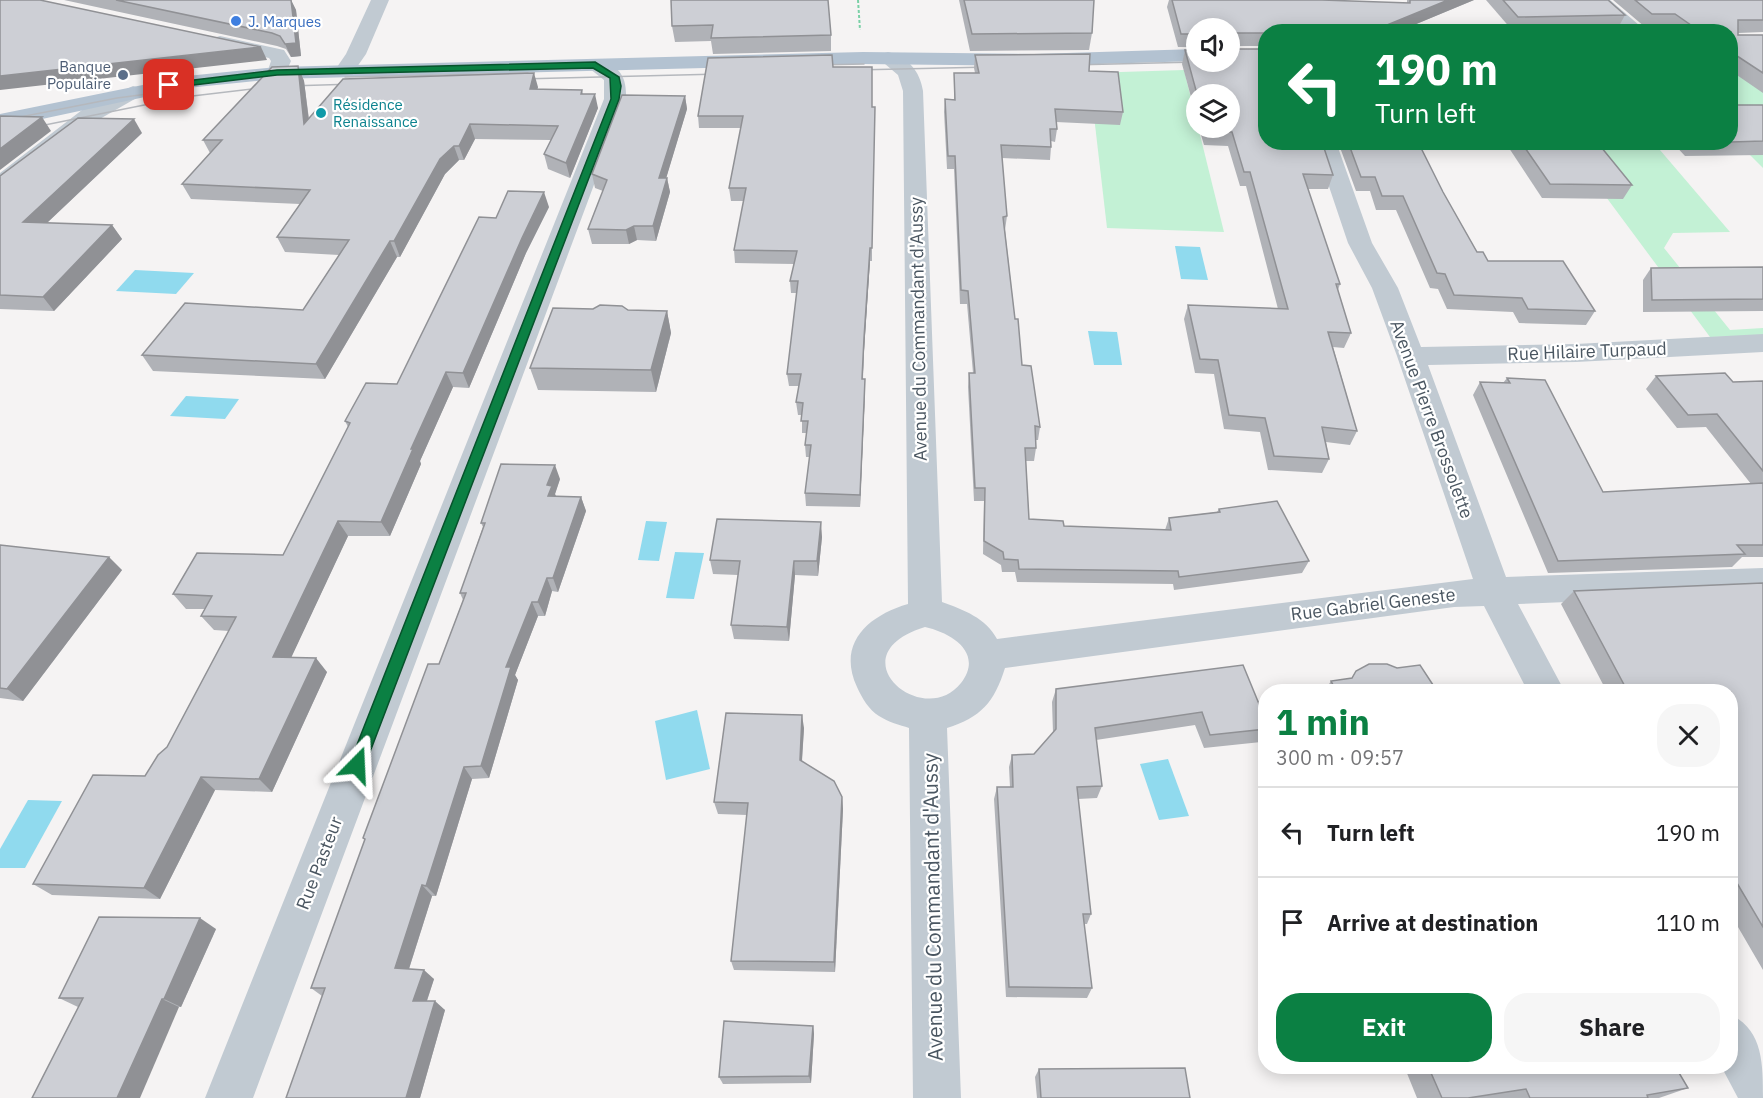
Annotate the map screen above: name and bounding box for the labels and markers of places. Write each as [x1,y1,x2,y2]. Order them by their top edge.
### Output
place label: J. Marques [248,12,321,31]
marker: J. Marques [229,14,243,28]
place label: Banque Populaire [47,57,111,93]
pin [143,59,194,110]
marker: Banque Populaire [116,68,130,82]
place label: Résidence Renaissance [333,95,418,131]
marker: Résidence Renaissance [314,106,328,120]

